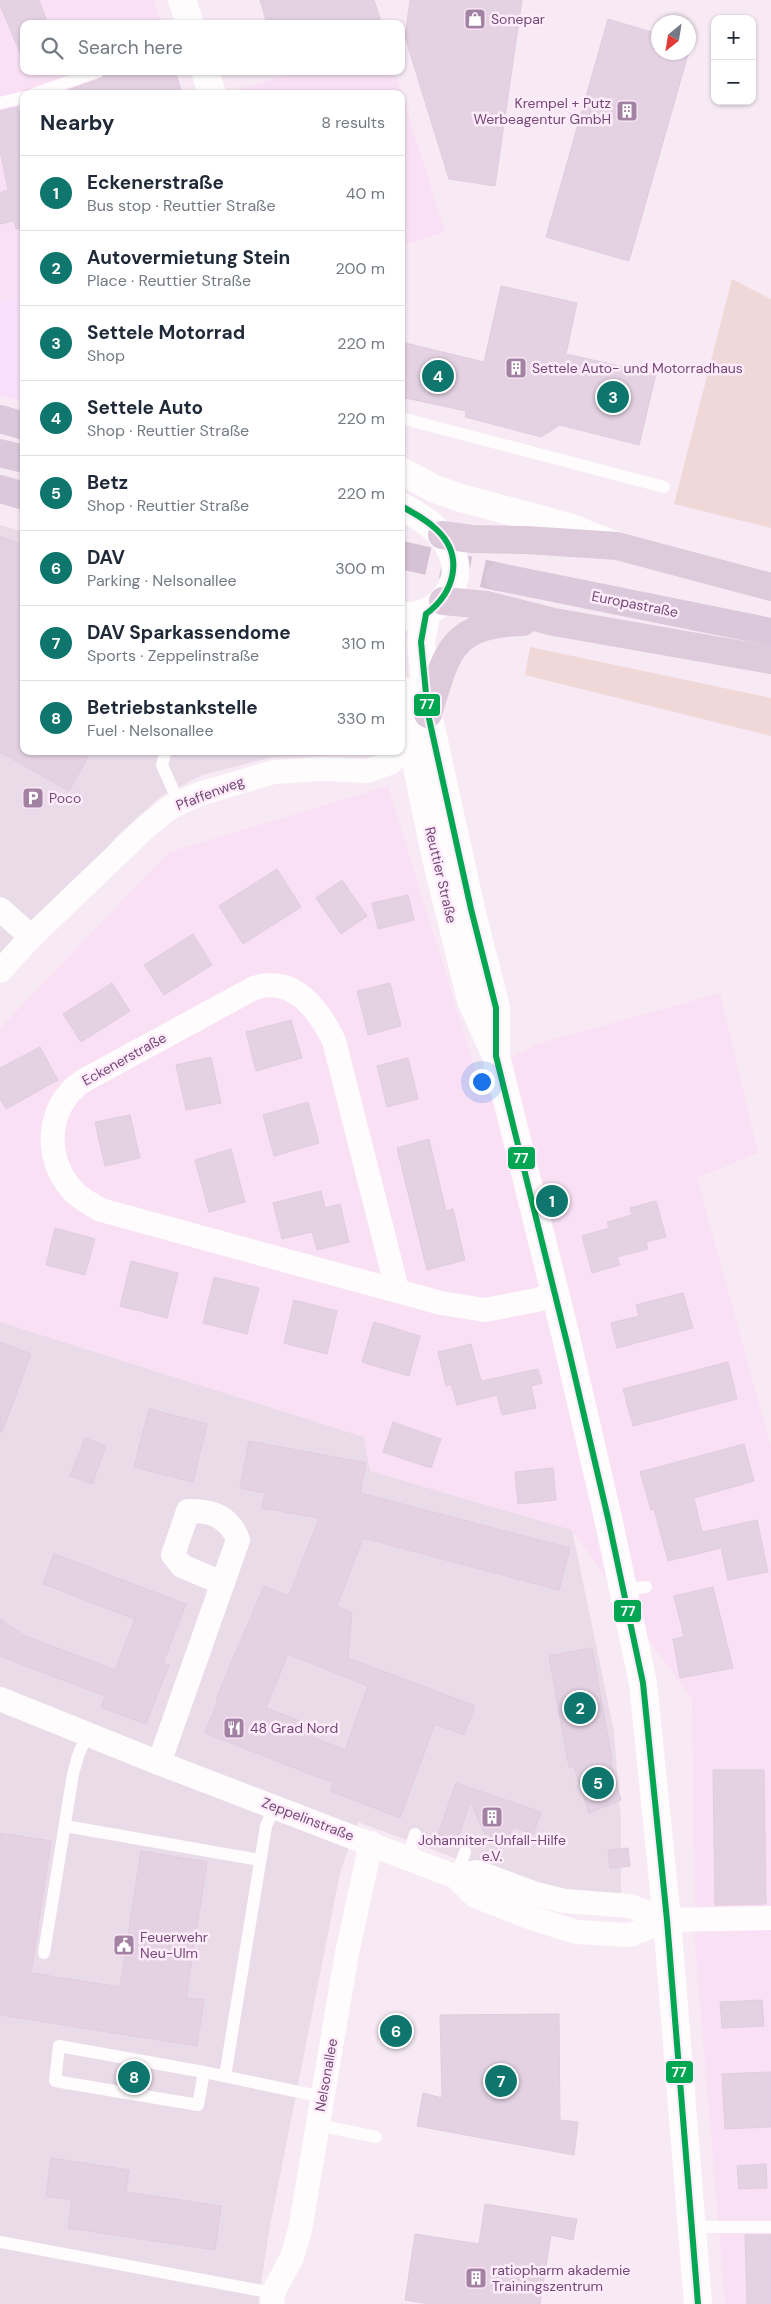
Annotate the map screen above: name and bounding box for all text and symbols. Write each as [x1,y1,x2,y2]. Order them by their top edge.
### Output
shop icon: Sonepar [463,7,487,31]
place label: Sonepar [491,10,545,28]
north arrow [651,15,696,60]
map controls [711,15,756,105]
button: + [711,15,756,60]
search box [20,20,405,75]
icon: search [38,34,66,62]
text: Search here [78,35,183,60]
button: − [711,60,756,105]
place label: Krempel + Putz Werbeagentur GmbH [473,94,611,128]
building icon: Krempel + Putz Werbeagentur GmbH [615,99,639,123]
text: Nearby [40,109,114,137]
text: 8 results [321,112,385,133]
text: Eckenerstraße [87,170,224,195]
text: 1 [53,183,59,204]
text: 40 m [346,183,385,204]
text: Bus stop · Reuttier Straße [87,195,276,216]
text: Autovermietung Stein [87,245,290,270]
text: 2 [51,258,61,279]
text: 200 m [336,258,385,279]
text: Place · Reuttier Straße [87,270,251,291]
text: Settele Motorrad [87,320,245,345]
text: 3 [51,333,61,354]
text: 220 m [337,333,385,354]
text: Shop [87,345,125,366]
building icon: Settele Auto- und Motorradhaus [504,356,528,380]
pin: 4 [422,357,454,395]
place label: Settele Auto- und Motorradhaus [532,359,743,377]
pin: 3 [597,378,629,416]
text: Settele Auto [87,395,203,420]
text: 4 [51,408,61,429]
text: 220 m [337,408,385,429]
text: Shop · Reuttier Straße [87,420,249,441]
text: Betz [87,470,128,495]
text: 5 [51,483,61,504]
text: 220 m [337,483,385,504]
text: Shop · Reuttier Straße [87,495,249,516]
text: DAV [87,545,125,570]
text: 6 [51,558,61,579]
text: 300 m [335,558,385,579]
text: Parking · Nelsonallee [87,570,237,591]
street label: Europastraße [590,587,680,621]
text: DAV Sparkassendome [87,620,291,645]
text: 7 [52,633,60,654]
text: 310 m [341,633,385,654]
text: Sports · Zeppelinstraße [87,645,259,666]
line badge: 77 [413,693,441,717]
text: Betriebstankstelle [87,695,258,720]
text: 77 [419,695,435,713]
text: 8 [51,708,61,729]
text: 330 m [337,708,385,729]
text: Fuel · Nelsonallee [87,720,214,741]
street label: Pfaffenweg [173,772,247,814]
parking icon: Poco [21,786,45,810]
place label: Poco [49,789,81,807]
street label: Reuttier Straße [421,825,461,925]
street label: Eckenerstraße [79,1028,169,1090]
your location [469,1069,495,1095]
line badge: 77 [507,1146,536,1170]
text: 77 [513,1149,529,1167]
pin: 1 [536,1182,568,1220]
line badge: 77 [613,1599,642,1623]
text: 77 [620,1602,636,1620]
pin: 2 [564,1689,596,1727]
restaurant icon: 48 Grad Nord [222,1716,246,1740]
place label: 48 Grad Nord [250,1719,338,1737]
pin: 5 [582,1764,614,1802]
street label: Zeppelinstraße [259,1793,357,1845]
building icon: Johanniter-Unfall-Hilfe e.V. [480,1805,504,1829]
place label: Johanniter-Unfall-Hilfe e.V. [418,1831,566,1865]
place label: Feuerwehr Neu-Ulm [140,1928,208,1962]
public building icon: Feuerwehr Neu-Ulm [112,1933,136,1957]
pin: 6 [380,2012,412,2050]
street label: Nelsonallee [311,2037,341,2113]
pin: 8 [118,2058,150,2096]
line badge: 77 [665,2060,694,2084]
pin: 7 [485,2062,517,2100]
text: 77 [671,2063,687,2081]
place label: ratiopharm akademie Trainingszentrum [492,2261,630,2295]
building icon: ratiopharm akademie Trainingszentrum [464,2266,488,2290]

